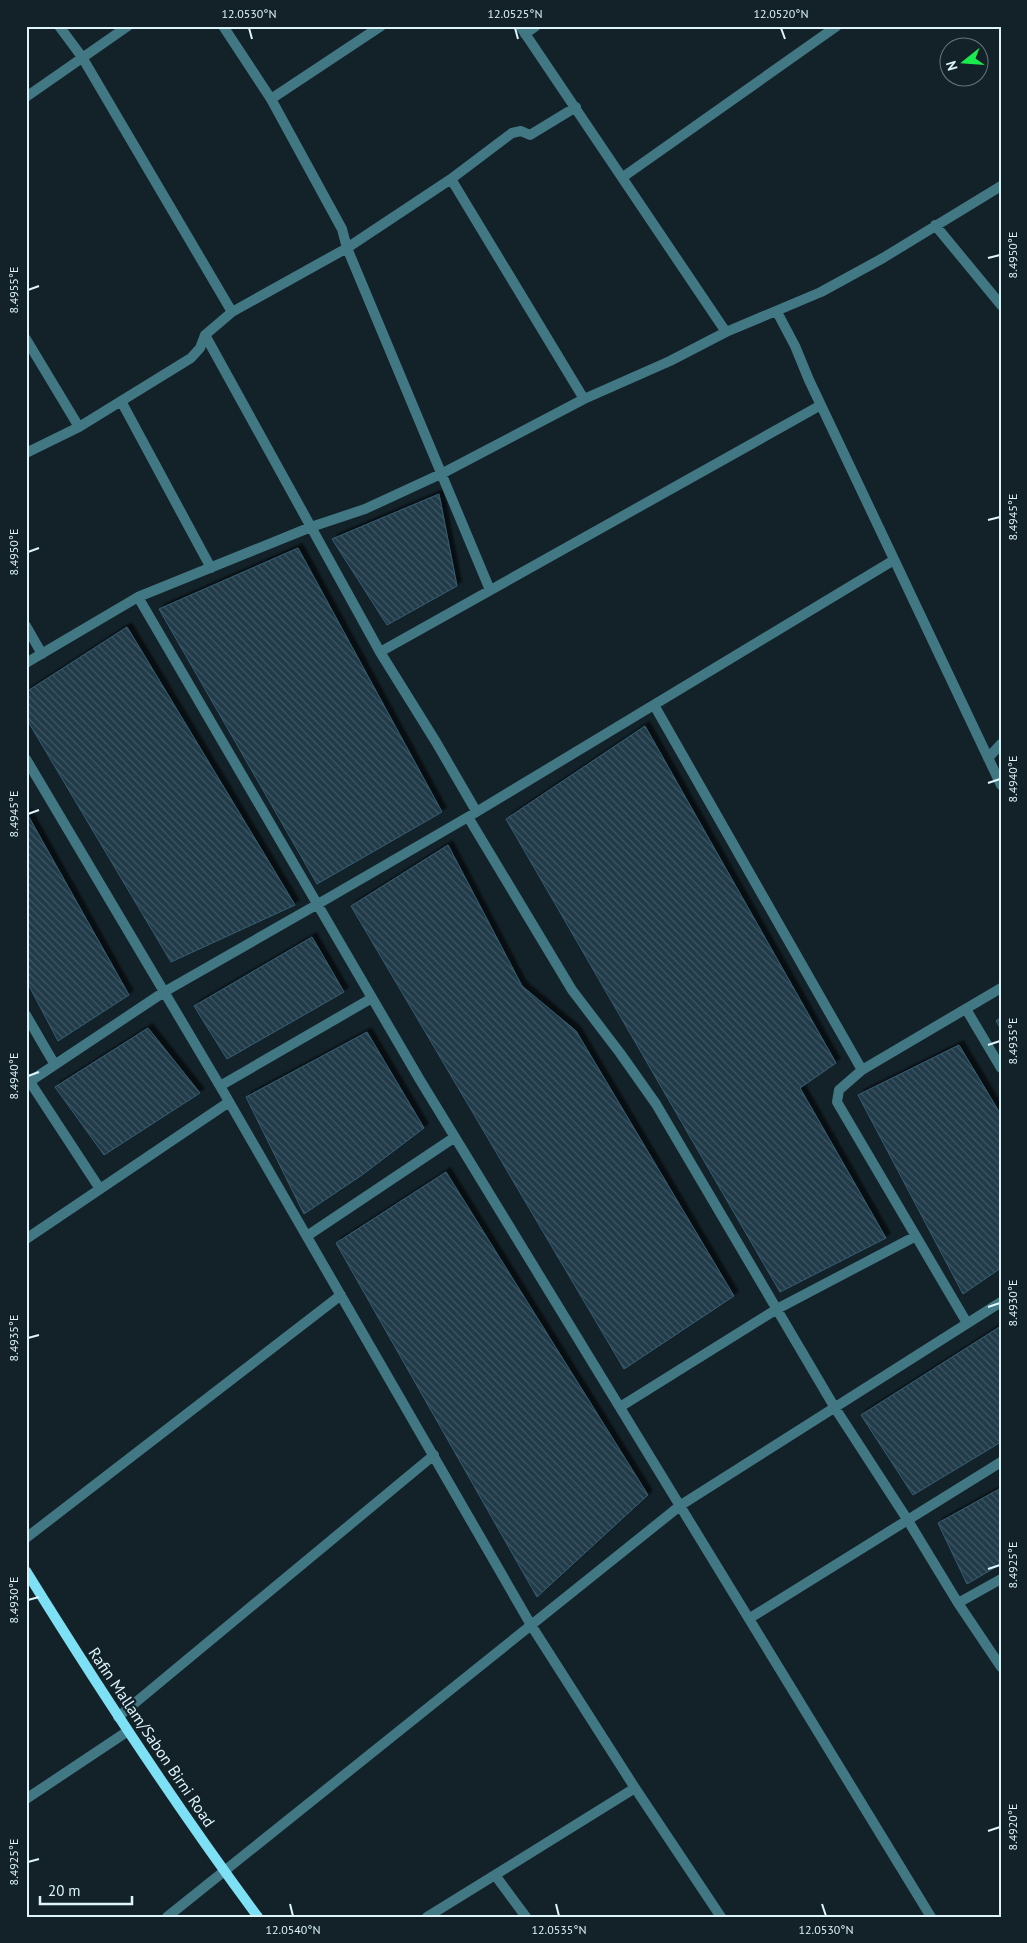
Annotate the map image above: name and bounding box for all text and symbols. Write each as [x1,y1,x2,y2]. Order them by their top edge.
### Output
text: 12.0530°N [222,6,276,21]
text: 12.0525°N [488,6,542,21]
text: 12.0520°N [754,6,808,21]
north arrow [940,38,990,88]
text: N [942,59,962,73]
text: 8.4950°E [1005,232,1020,278]
text: 8.4955°E [6,267,21,313]
text: 8.4945°E [1005,494,1020,540]
text: 8.4950°E [6,529,21,575]
text: 8.4940°E [1005,756,1020,802]
text: 8.4945°E [6,791,21,837]
text: 8.4935°E [1005,1018,1020,1064]
text: 8.4940°E [6,1053,21,1099]
text: 8.4930°E [1005,1280,1020,1326]
text: 8.4935°E [6,1315,21,1361]
text: 8.4925°E [1005,1542,1020,1588]
text: 8.4930°E [6,1577,21,1623]
street label: Rafin Mallam/Sabon Birni Road [84,1643,220,1831]
text: 8.4920°E [1005,1804,1020,1850]
text: 8.4925°E [6,1839,21,1885]
scale bar [40,1873,132,1905]
text: 20 m [48,1881,81,1900]
text: 12.0540°N [266,1922,320,1937]
text: 12.0535°N [532,1922,586,1937]
text: 12.0530°N [799,1922,853,1937]

